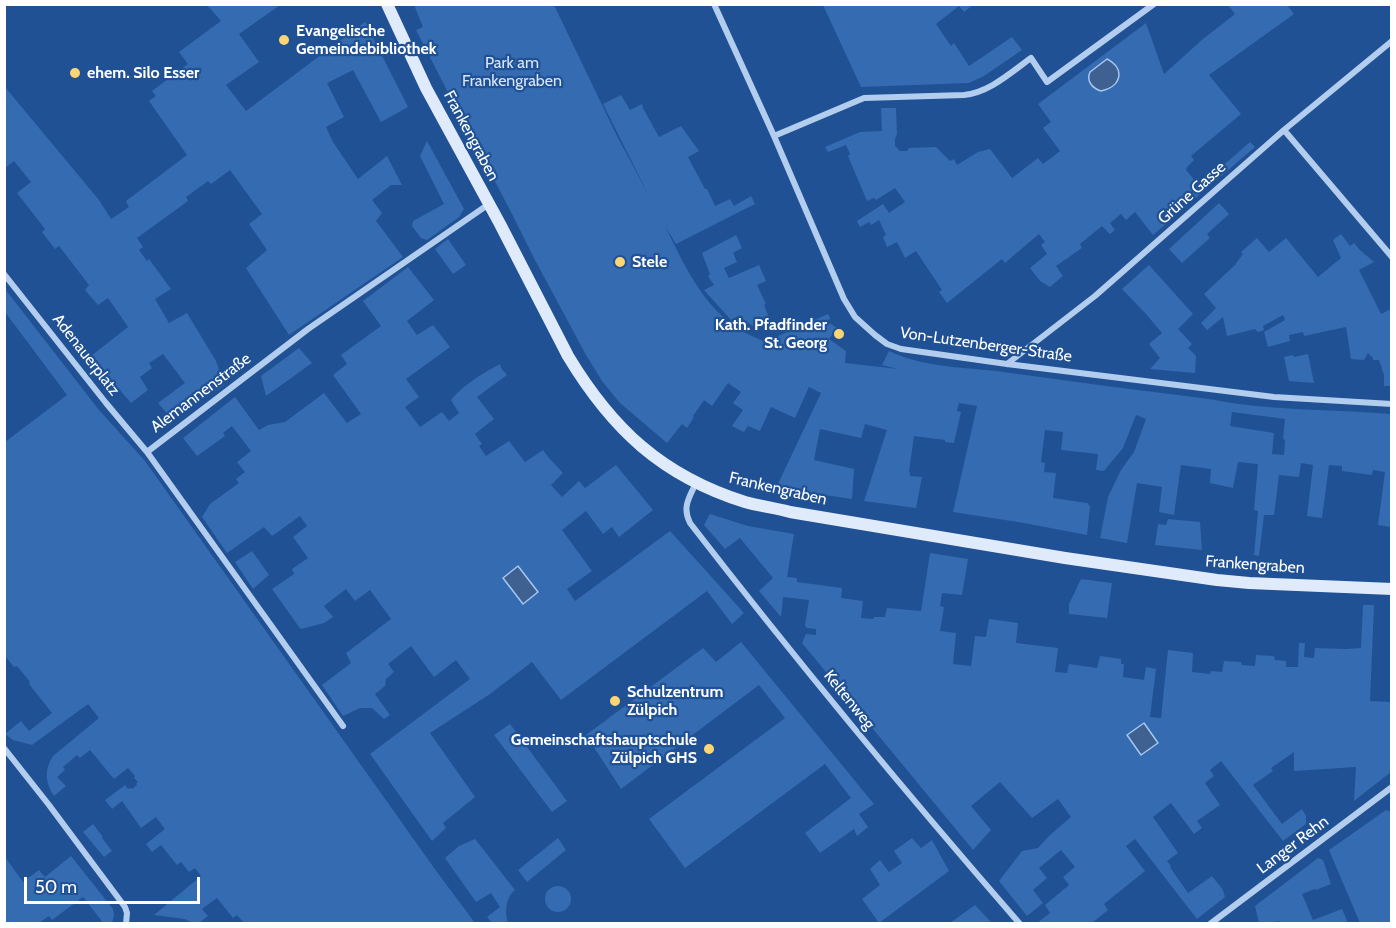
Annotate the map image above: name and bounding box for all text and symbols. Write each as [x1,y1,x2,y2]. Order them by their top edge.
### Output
place label: Evangelische Gemeindebibliothek [296,21,436,59]
marker: Evangelische Gemeindebibliothek [277,33,291,47]
park label: Park am Frankengraben [462,53,562,91]
place label: ehem. Silo Esser [87,63,199,83]
marker: ehem. Silo Esser [68,66,82,80]
street label: Frankengraben [439,87,503,185]
street label: Grüne Gasse [1154,158,1230,228]
place label: Stele [632,252,667,272]
marker: Stele [613,255,627,269]
street label: Adenauerplatz [48,310,124,400]
place label: Kath. Pfadfinder St. Georg [715,315,827,353]
street label: Von-Lutzenberger-Straße [899,323,1073,367]
marker: Kath. Pfadfinder St. Georg [832,327,846,341]
street label: Alemannenstraße [147,349,255,437]
street label: Frankengraben [727,468,829,510]
street label: Frankengraben [1205,552,1305,578]
street label: Keltenweg [819,667,879,733]
place label: Schulzentrum Zülpich [627,682,723,720]
marker: Schulzentrum Zülpich [608,694,622,708]
place label: Gemeinschaftshauptschule Zülpich GHS [511,730,697,768]
marker: Gemeinschaftshauptschule Zülpich GHS [702,742,716,756]
street label: Langer Rehn [1253,812,1333,878]
scale bar [27,865,202,903]
text: 50 m [35,876,77,898]

